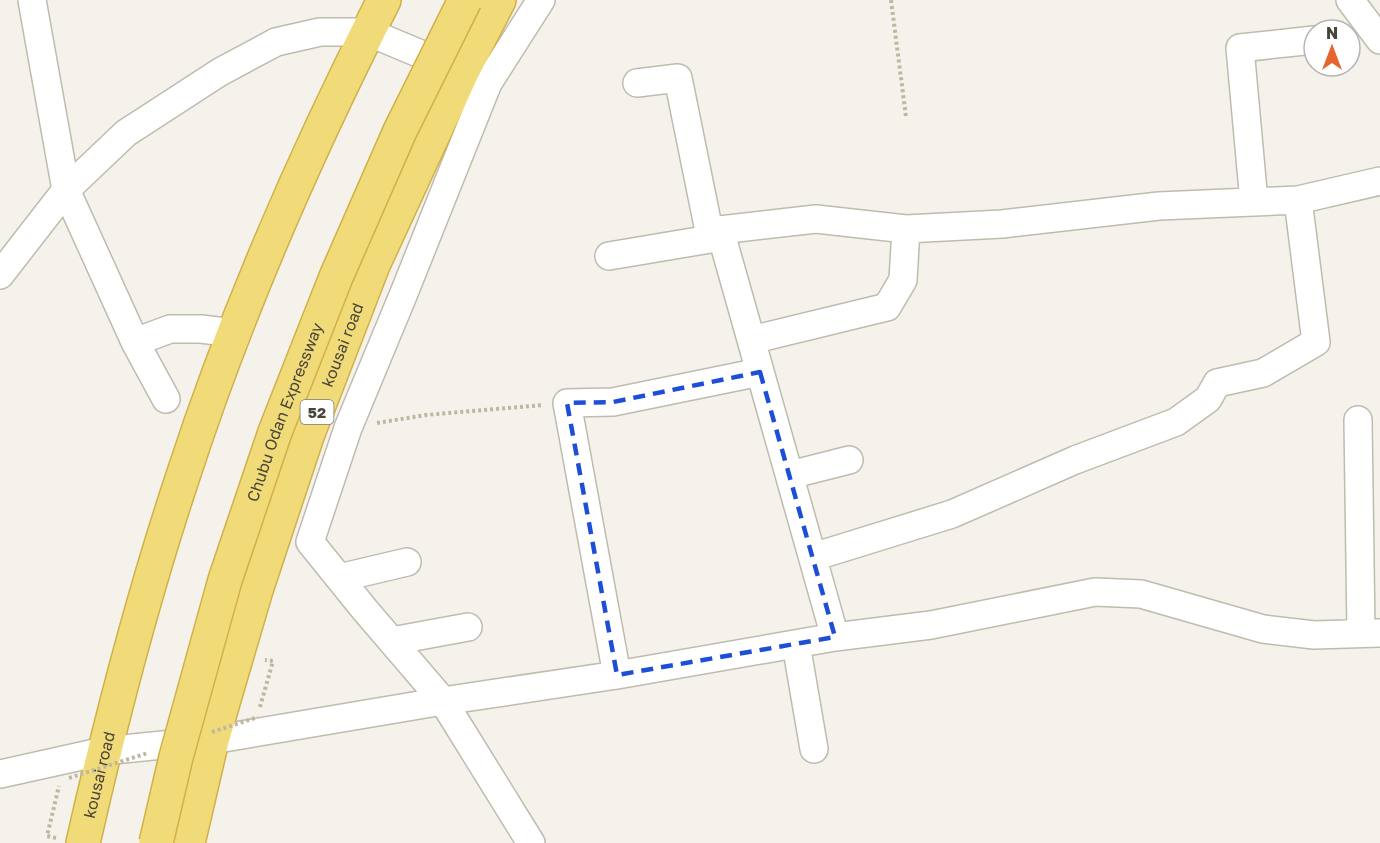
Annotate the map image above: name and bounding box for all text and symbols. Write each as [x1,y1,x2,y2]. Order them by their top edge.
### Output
north arrow [1302,18,1362,78]
text: N [1326,23,1338,43]
street label: kousai road [317,300,367,390]
street label: Chubu Odan Expressway [242,320,327,504]
road number: 52 [300,400,334,424]
street label: kousai road [79,729,119,820]

